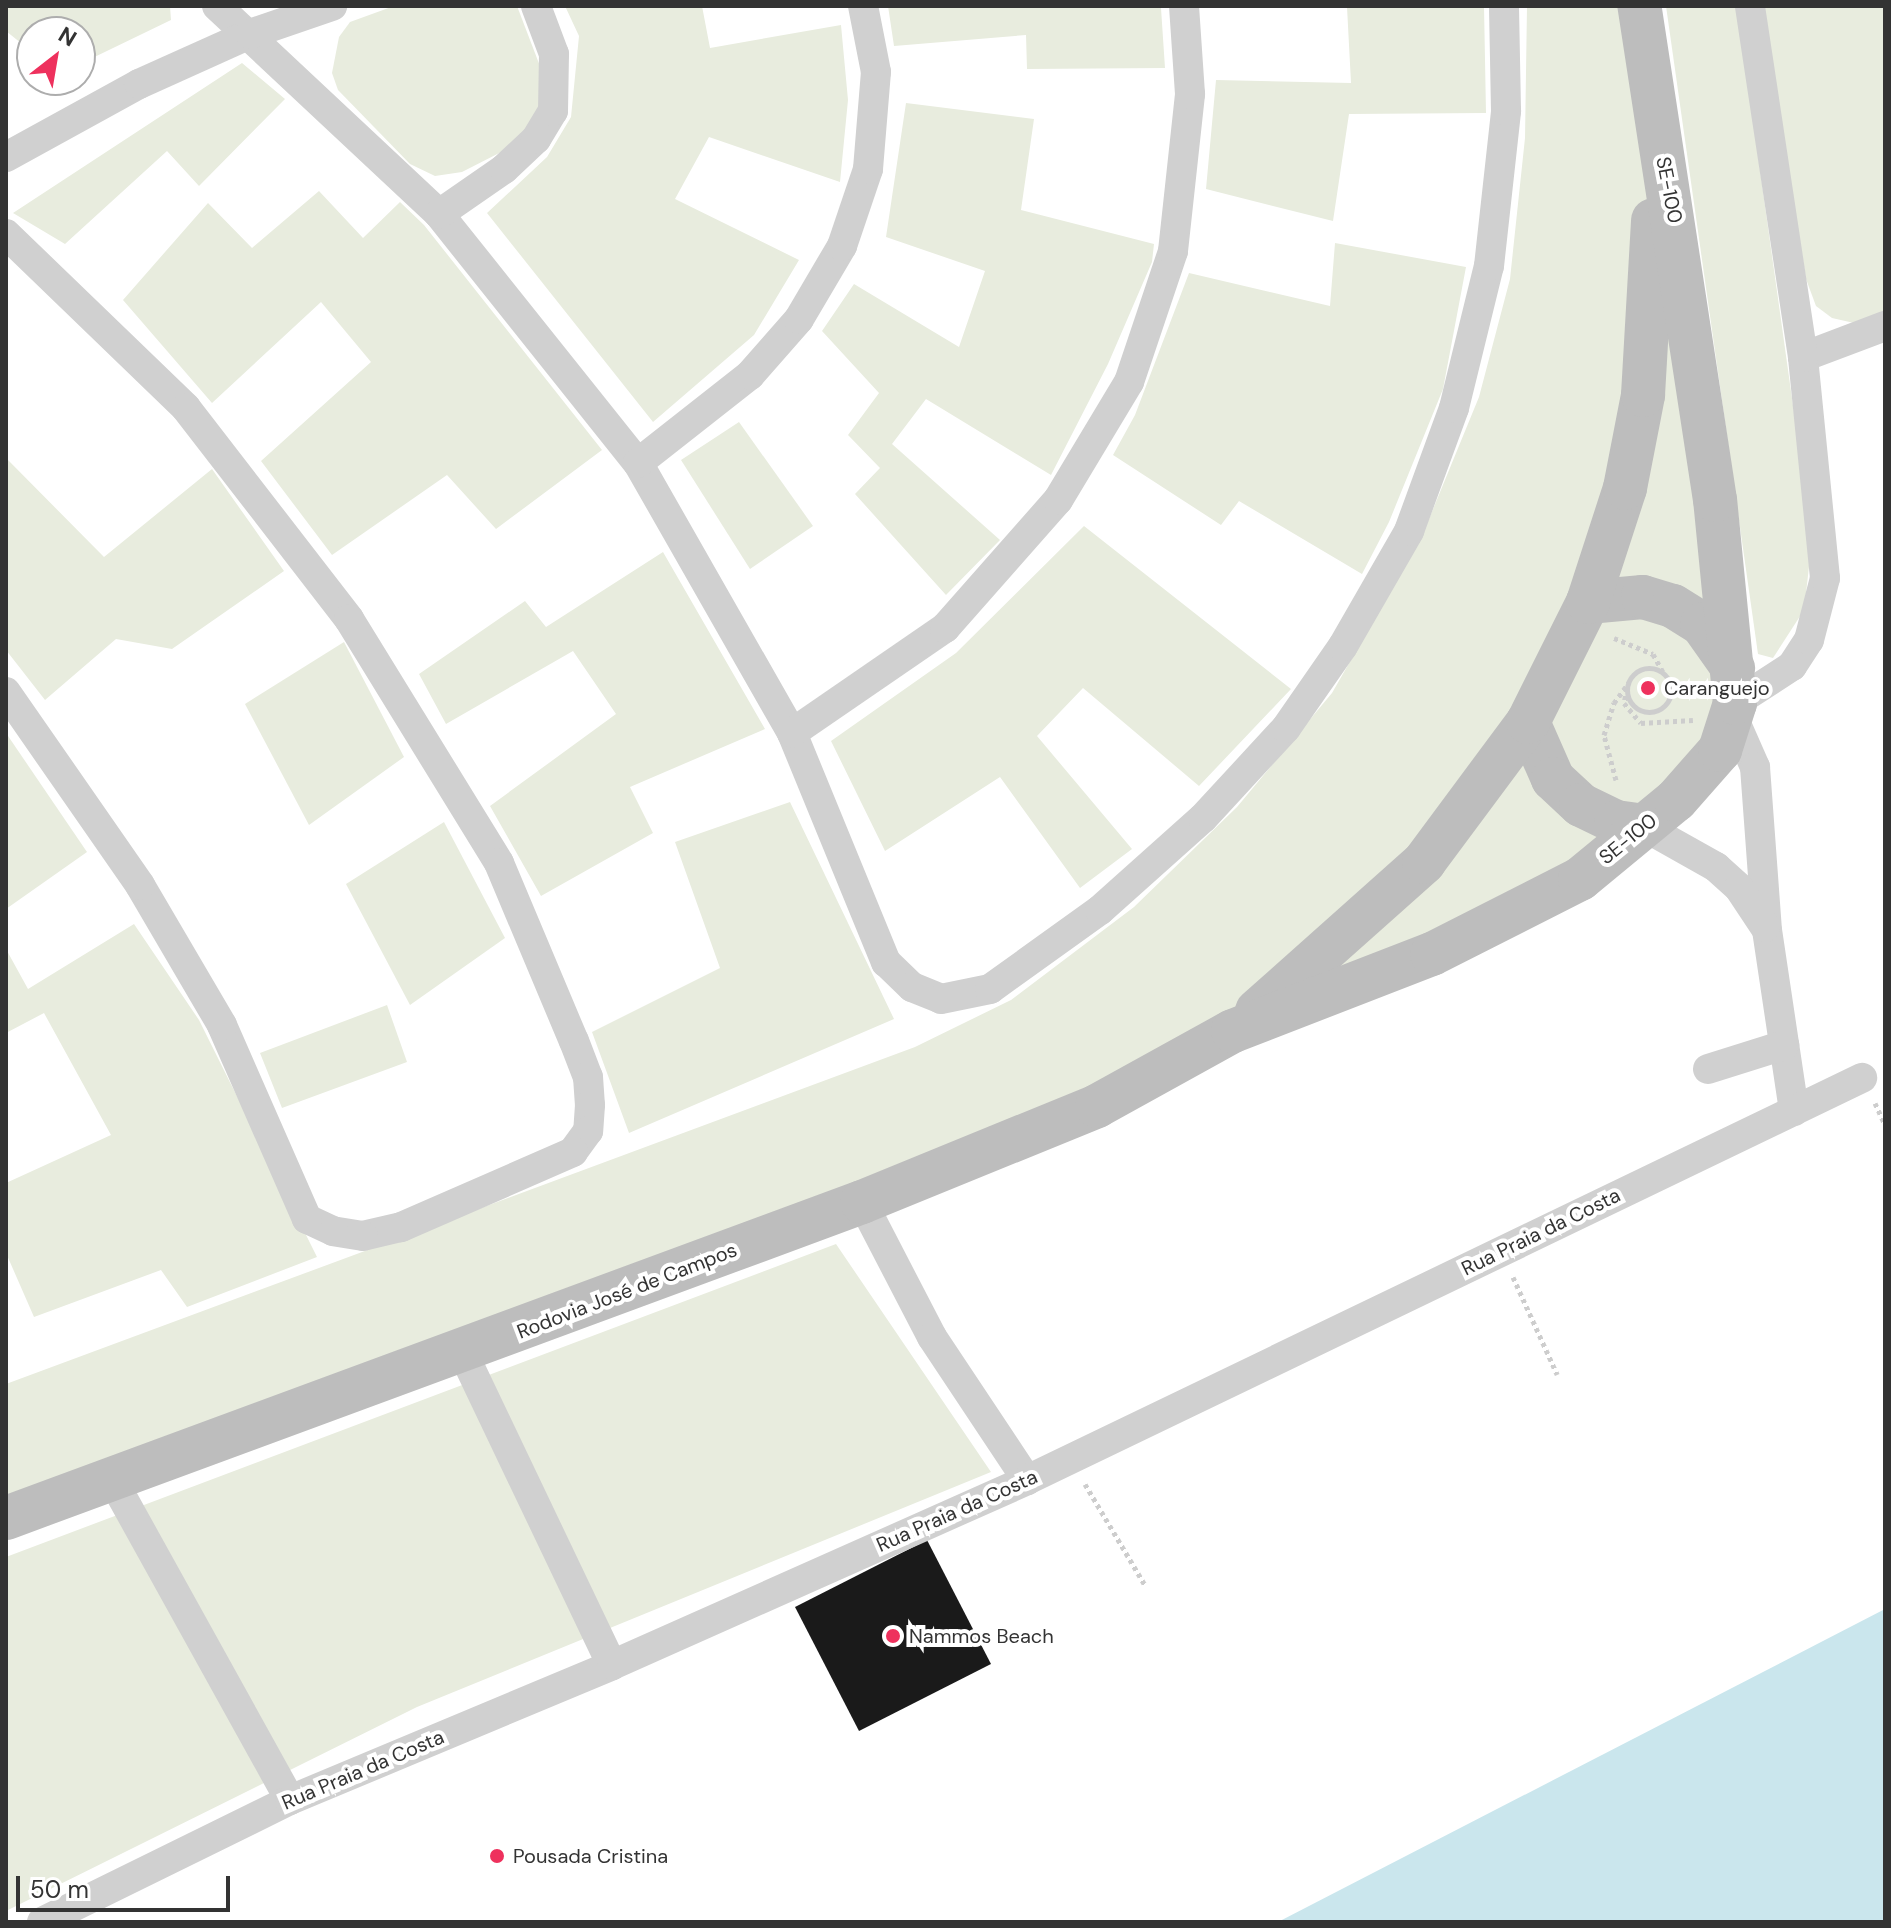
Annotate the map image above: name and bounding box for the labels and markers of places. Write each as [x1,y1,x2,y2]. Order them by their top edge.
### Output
place label: Caranguejo [1664,676,1770,700]
marker: Caranguejo [1639,679,1657,697]
place label: Nammos Beach [909,1624,1054,1648]
marker: Nammos Beach [884,1627,902,1645]
place label: Pousada Cristina [513,1844,668,1868]
marker: Pousada Cristina [488,1847,506,1865]

